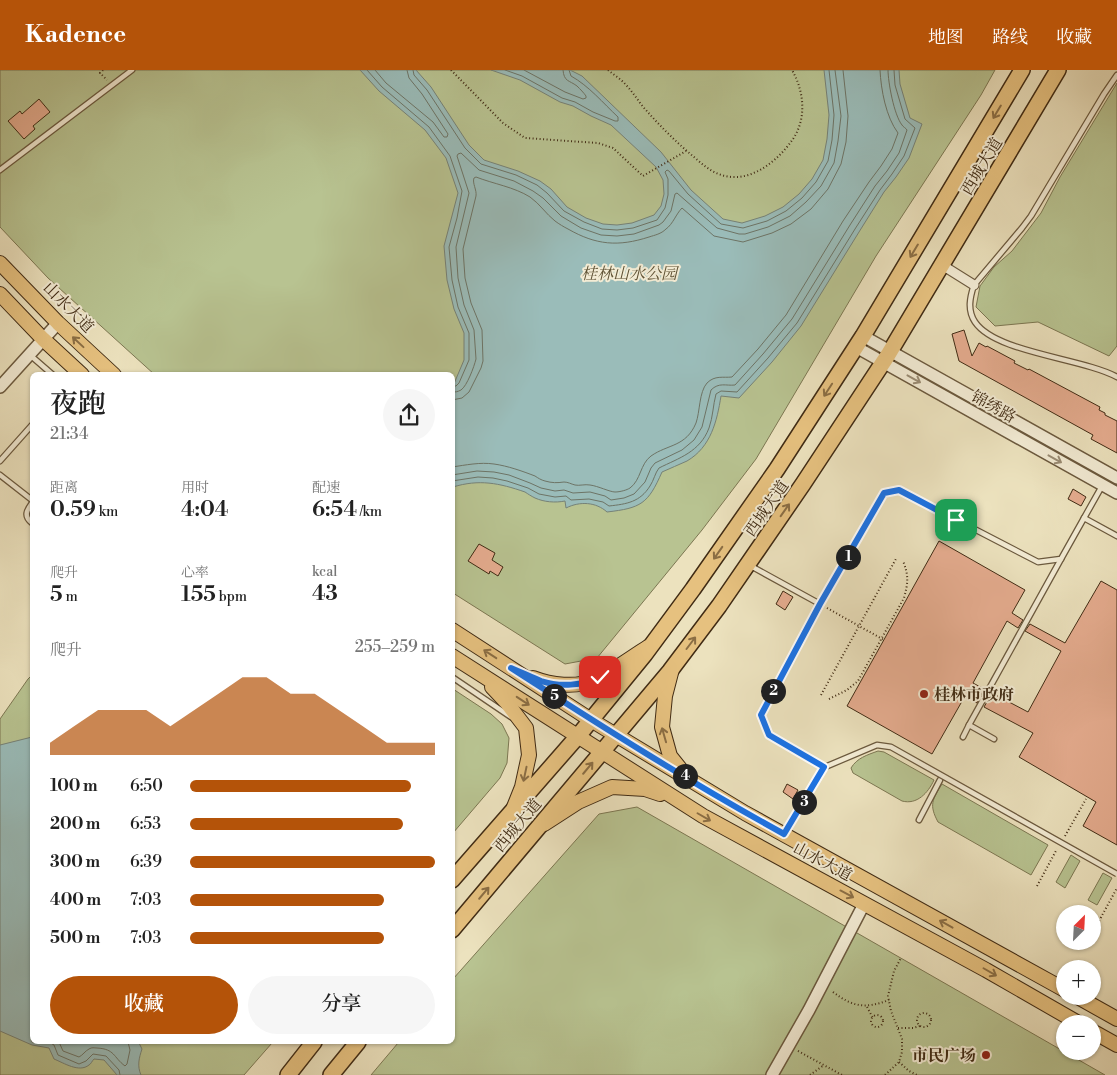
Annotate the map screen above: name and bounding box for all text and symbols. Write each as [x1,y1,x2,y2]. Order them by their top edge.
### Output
text: Kadence [25,20,126,50]
text: 地图 [928,26,964,49]
text: 路线 [992,26,1028,49]
text: 收藏 [1056,26,1092,49]
one-way arrow [991,104,1001,118]
street label: 西城大道 [957,134,1007,199]
one-way arrow [908,244,918,258]
park label: 桂林山水公园 [581,264,680,284]
street label: 山水大道 [39,278,98,337]
one-way arrow [72,336,85,348]
one-way arrow [906,374,921,384]
one-way arrow [823,382,833,396]
street label: 锦绣路 [968,386,1019,427]
text: 夜跑 [50,387,106,422]
button: share [383,389,435,441]
text: 21:34 [50,424,88,444]
one-way arrow [1048,454,1062,464]
street label: 西城大道 [740,477,793,541]
text: 距离 [50,479,78,497]
text: 用时 [181,479,209,497]
text: 配速 [312,479,340,497]
text: 0.59 [50,497,96,523]
text: 4:04 [181,497,228,523]
text: 6:54 [312,497,357,523]
pin [935,499,977,541]
text: km [96,503,118,521]
text: /km [357,503,382,521]
one-way arrow [780,503,790,517]
icon: arrive [942,506,970,534]
pin: 1 [836,544,860,570]
one-way arrow [713,546,723,560]
text: 1 [845,548,852,566]
text: kcal [312,563,337,581]
text: 爬升 [50,564,78,582]
text: 心率 [181,564,209,582]
text: 43 [312,581,338,607]
text: 5 [50,582,63,608]
text: 155 [181,582,216,608]
text: m [63,588,78,606]
text: bpm [216,588,247,606]
text: 255–259 m [355,637,435,657]
one-way arrow [686,637,697,650]
text: 爬升 [50,640,82,660]
one-way arrow [483,649,497,659]
pin [579,656,621,698]
icon: check [586,663,614,691]
pin: 2 [760,678,786,704]
text: 2 [769,682,778,700]
pin: 5 [542,684,566,708]
place label: 桂林市政府 [934,685,1014,705]
text: 5 [550,687,559,705]
marker: 桂林市政府 [918,688,930,700]
one-way arrow [516,696,530,706]
one-way arrow [659,727,669,743]
one-way arrow [582,762,593,775]
pin: 4 [672,764,698,788]
one-way arrow [520,765,529,781]
text: 4 [681,767,690,785]
text: 100 m [50,776,98,796]
text: 6:50 [130,776,163,796]
pin: 3 [792,790,816,814]
text: 3 [800,793,809,811]
street label: 西城大道 [490,795,546,857]
one-way arrow [697,812,711,822]
text: 200 m [50,814,100,834]
text: 6:53 [130,814,161,834]
street label: 山水大道 [790,838,855,886]
text: 300 m [50,852,100,872]
text: 6:39 [130,852,162,872]
one-way arrow [478,886,489,899]
text: 400 m [50,890,101,910]
text: 7:03 [130,890,161,910]
one-way arrow [839,890,854,900]
north arrow [1056,905,1101,950]
map controls [1056,905,1101,1060]
one-way arrow [939,919,954,928]
text: 500 m [50,928,100,948]
text: 7:03 [130,928,161,948]
button: + [1056,960,1101,1005]
one-way arrow [982,967,997,977]
button: 收藏 [50,976,238,1034]
button: 分享 [248,976,435,1034]
button: − [1056,1015,1101,1060]
place label: 市民广场 [912,1046,976,1066]
marker: 市民广场 [980,1049,992,1061]

